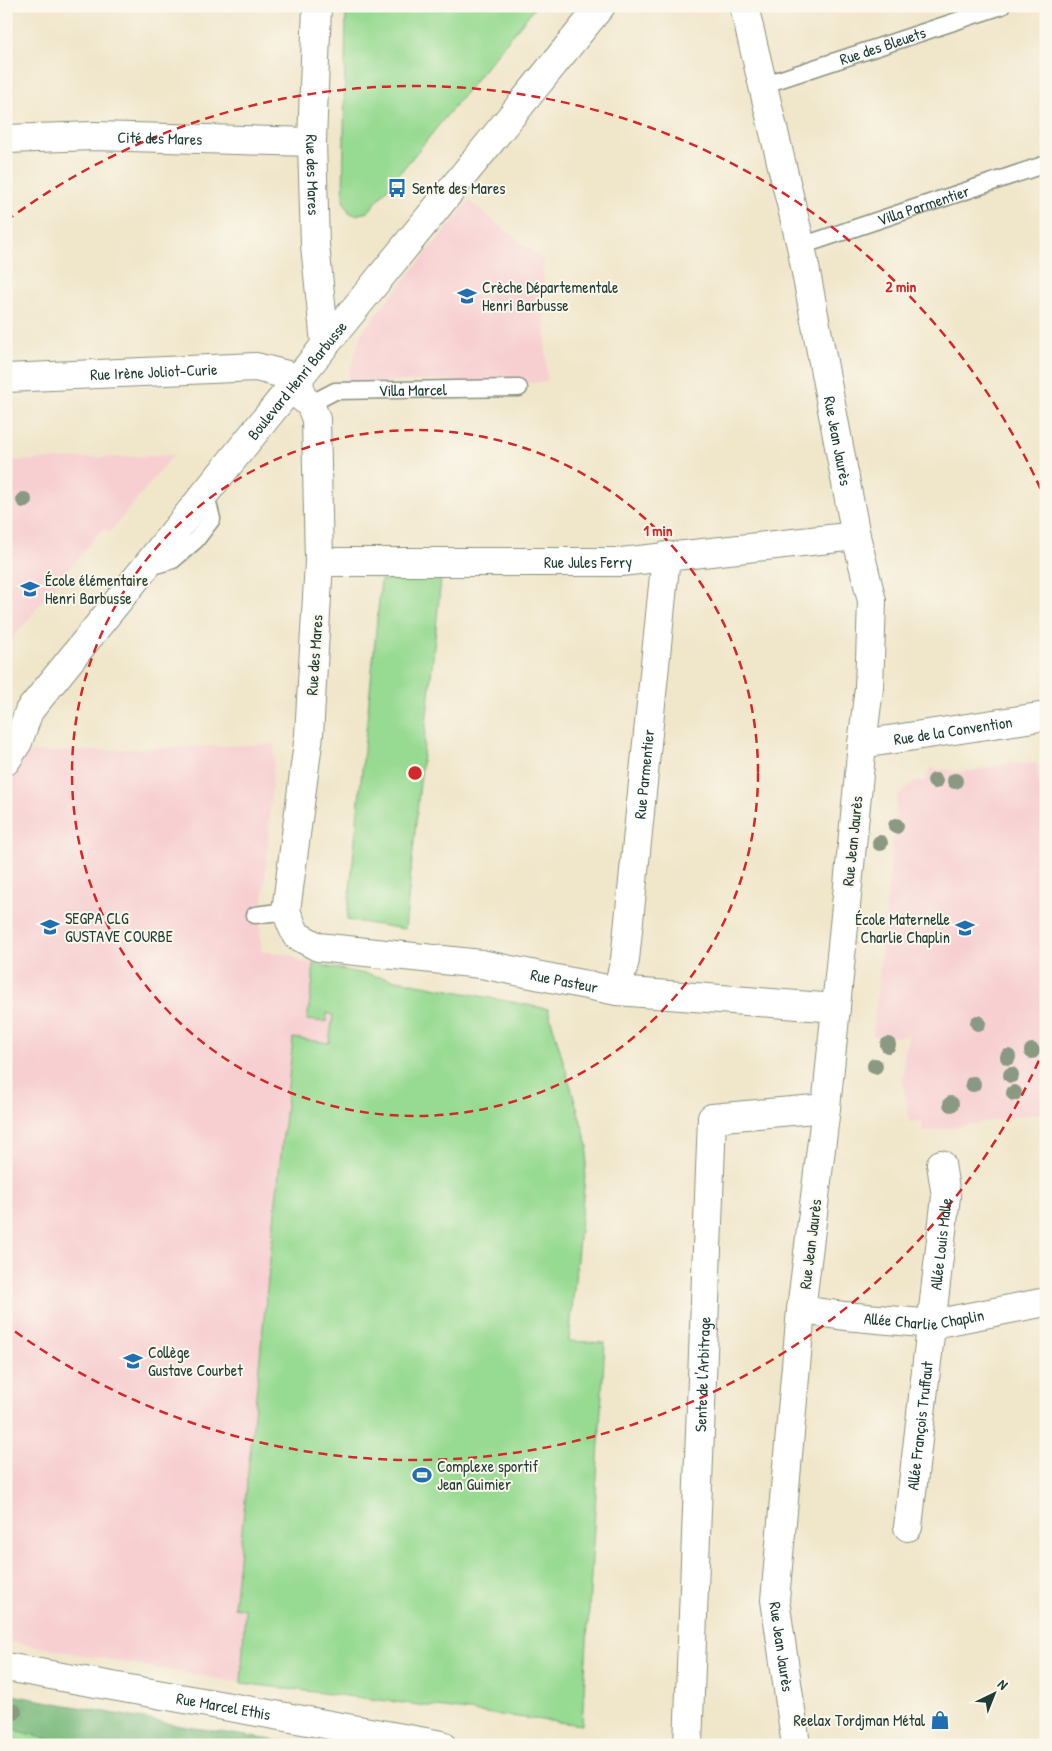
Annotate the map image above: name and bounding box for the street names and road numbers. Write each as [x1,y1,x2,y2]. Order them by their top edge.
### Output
street label: Rue des Bleuets [837,21,929,70]
street label: Cité des Mares [117,126,203,150]
street label: Rue des Mares [301,134,325,216]
street label: Villa Parmentier [874,179,972,231]
street label: Boulevard Henri Barbusse [242,316,352,444]
street label: Rue Irène Joliot-Curie [90,358,219,385]
street label: Villa Marcel [378,378,448,401]
street label: Rue Jean Jaurès [819,394,857,487]
street label: Rue Jules Ferry [544,550,633,573]
street label: Rue des Mares [300,614,328,696]
street label: Rue de la Convention [892,710,1014,750]
street label: Rue Parmentier [628,728,659,820]
street label: Rue Jean Jaurès [836,795,868,887]
street label: Rue Pasteur [529,963,600,998]
street label: Allée Louis Malle [924,1196,957,1291]
street label: Rue Jean Jaurès [794,1198,826,1290]
street label: Allée Charlie Chaplin [863,1303,986,1335]
street label: Sente de l'Arbitrage [689,1316,715,1432]
street label: Allée François Truffaut [901,1360,938,1491]
street label: Rue Jean Jaurès [764,1600,799,1693]
street label: Rue Marcel Ethis [175,1687,272,1725]

